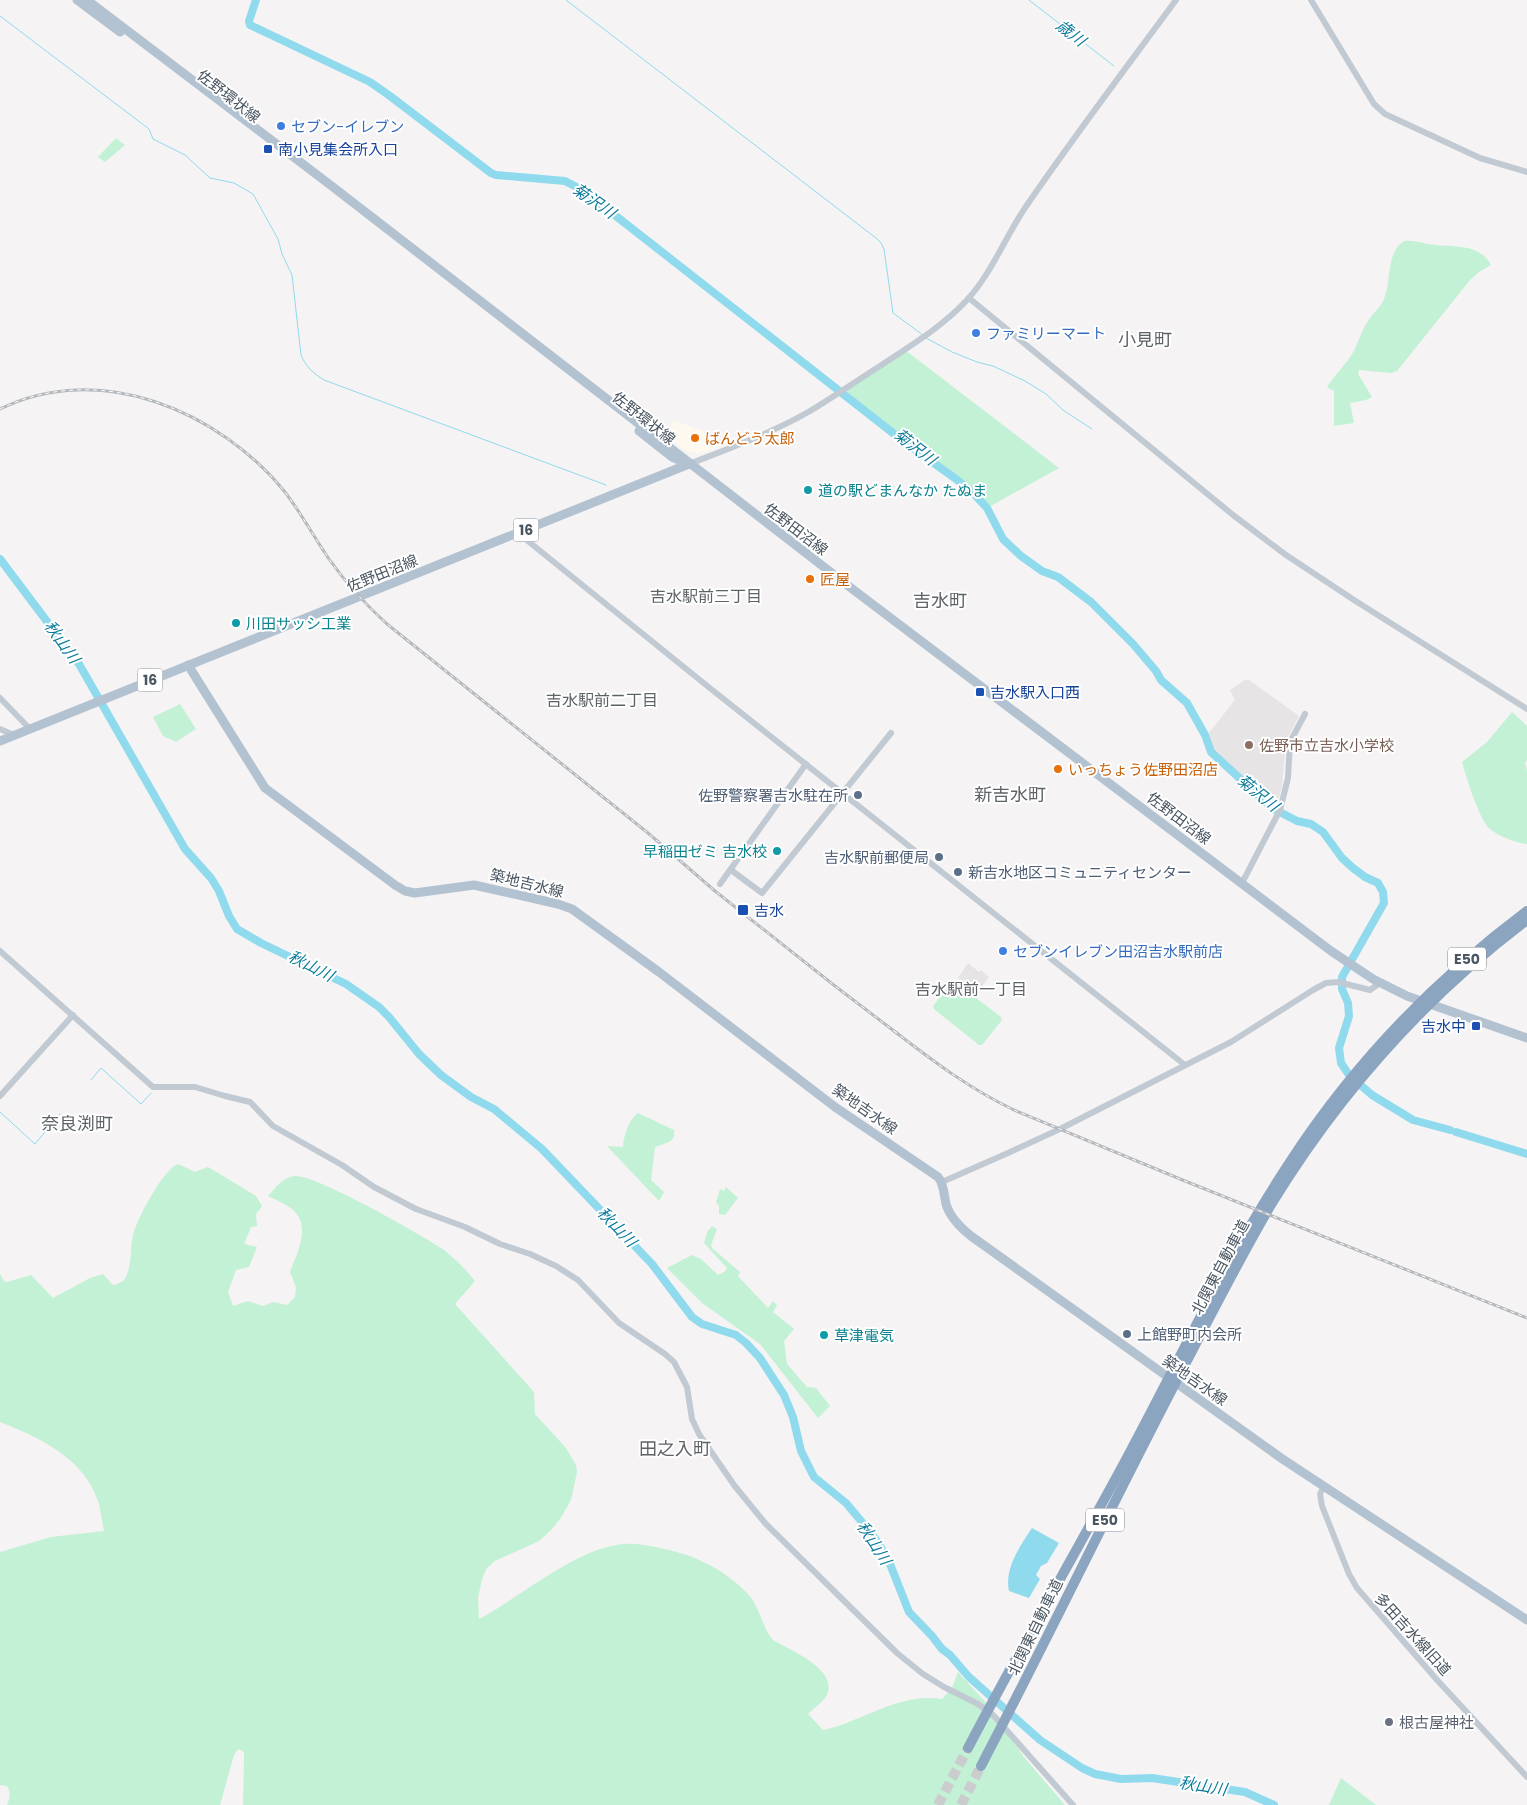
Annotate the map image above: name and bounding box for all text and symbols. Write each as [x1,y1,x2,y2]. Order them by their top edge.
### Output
water label: 歳川 [1051,14,1092,53]
street label: 佐野環状線 [193,65,265,127]
place label: セブン-イレブン [291,116,404,137]
marker: セブン-イレブン [275,120,287,132]
place label: 南小見集会所入口 [278,139,398,160]
marker: 南小見集会所入口 [262,143,274,155]
water label: 菊沢川 [568,178,622,225]
place label: ファミリーマート [986,323,1106,344]
marker: ファミリーマート [970,327,982,339]
district label: 小見町 [1118,327,1172,352]
street label: 佐野環状線 [608,387,680,449]
water label: 菊沢川 [889,423,943,472]
place label: ばんどう太郎 [705,428,795,449]
marker: ばんどう太郎 [689,432,701,444]
place label: 道の駅どまんなか たぬま [818,480,987,501]
marker: 道の駅どまんなか たぬま [802,484,814,496]
street label: 佐野田沼線 [760,498,832,560]
road number: 16 [514,518,538,542]
street label: 佐野田沼線 [343,549,421,597]
place label: 匠屋 [820,569,850,590]
marker: 匠屋 [804,573,816,585]
district label: 吉水駅前三丁目 [650,585,762,608]
district label: 吉水町 [913,588,967,613]
place label: 川田サッシ工業 [246,613,351,634]
water label: 秋山川 [39,616,87,670]
marker: 川田サッシ工業 [230,617,242,629]
road number: 16 [138,668,162,692]
place label: 吉水駅入口西 [990,682,1080,703]
marker: 吉水駅入口西 [974,686,986,698]
district label: 吉水駅前二丁目 [546,689,658,712]
place label: 佐野市立吉水小学校 [1259,735,1394,756]
marker: 佐野市立吉水小学校 [1243,739,1255,751]
place label: いっちょう佐野田沼店 [1068,759,1218,780]
marker: いっちょう佐野田沼店 [1052,763,1064,775]
water label: 菊沢川 [1232,769,1285,818]
district label: 新吉水町 [974,782,1046,807]
place label: 佐野警察署吉水駐在所 [698,785,848,806]
street label: 佐野田沼線 [1143,787,1215,849]
marker: 佐野警察署吉水駐在所 [852,789,864,801]
place label: 早稲田ゼミ 吉水校 [643,841,767,862]
marker: 早稲田ゼミ 吉水校 [771,845,783,857]
place label: 吉水駅前郵便局 [824,847,929,868]
marker: 吉水駅前郵便局 [933,851,945,863]
place label: 新吉水地区コミュニティセンター [968,862,1192,883]
street label: 築地吉水線 [488,864,566,902]
marker: 新吉水地区コミュニティセンター [952,866,964,878]
place label: 吉水 [754,900,784,921]
marker: 吉水 [736,903,750,917]
place label: セブンイレブン田沼吉水駅前店 [1013,941,1223,962]
water label: 秋山川 [284,945,339,988]
marker: セブンイレブン田沼吉水駅前店 [997,945,1009,957]
road number: E50 [1448,948,1486,971]
district label: 吉水駅前一丁目 [915,978,1027,1001]
place label: 吉水中 [1421,1016,1466,1037]
marker: 吉水中 [1470,1020,1482,1032]
street label: 築地吉水線 [828,1079,902,1139]
district label: 奈良渕町 [41,1111,113,1136]
water label: 秋山川 [592,1202,643,1254]
street label: 北関東自動車道 [1186,1216,1254,1318]
place label: 上館野町内会所 [1137,1324,1242,1345]
place label: 草津電気 [834,1325,894,1346]
marker: 上館野町内会所 [1121,1328,1133,1340]
marker: 草津電気 [818,1329,830,1341]
street label: 築地吉水線 [1158,1350,1232,1410]
district label: 田之入町 [639,1436,711,1461]
road number: E50 [1086,1508,1124,1532]
water label: 秋山川 [851,1517,898,1571]
street label: 北関東自動車道 [1003,1575,1067,1679]
street label: 多田吉水線旧道 [1370,1588,1456,1680]
place label: 根古屋神社 [1399,1712,1474,1733]
marker: 根古屋神社 [1383,1716,1395,1728]
water label: 秋山川 [1177,1771,1230,1801]

